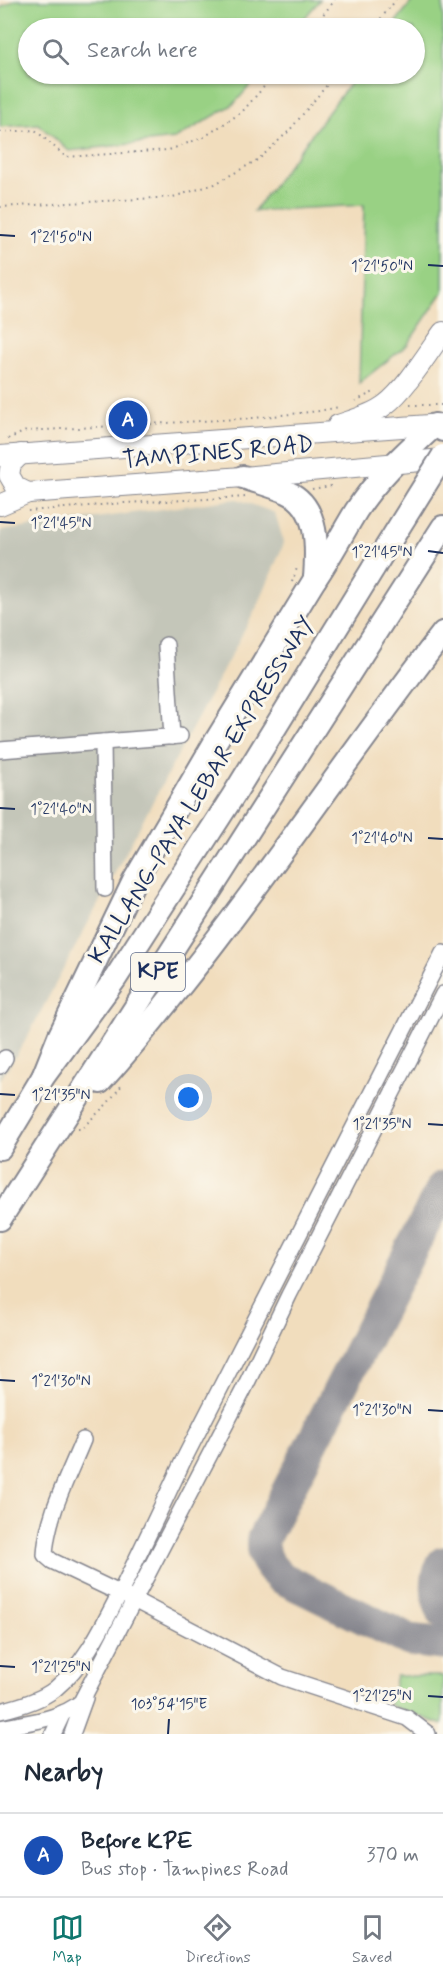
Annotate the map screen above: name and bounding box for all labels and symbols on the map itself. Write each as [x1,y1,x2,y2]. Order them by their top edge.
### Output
text: 1°21'50"N [30,228,92,248]
text: 1°21'50"N [351,257,413,277]
pin: A [108,398,148,442]
street label: TAMPINES ROAD [121,429,315,477]
text: 1°21'45"N [31,514,91,534]
text: 1°21'45"N [352,543,412,563]
street label: KALLANG-PAYA LEBAR EXPRESSWAY [82,610,322,970]
text: 1°21'40"N [30,800,92,820]
text: 1°21'40"N [351,829,413,849]
road number: KPE [131,953,185,991]
your location [174,1083,203,1112]
text: 1°21'35"N [32,1086,90,1106]
text: 1°21'35"N [353,1115,411,1135]
text: 1°21'30"N [31,1372,91,1392]
text: 1°21'30"N [352,1401,412,1421]
text: 1°21'25"N [31,1658,91,1678]
text: 1°21'25"N [352,1687,412,1707]
text: 103°54'15"E [131,1695,208,1715]

